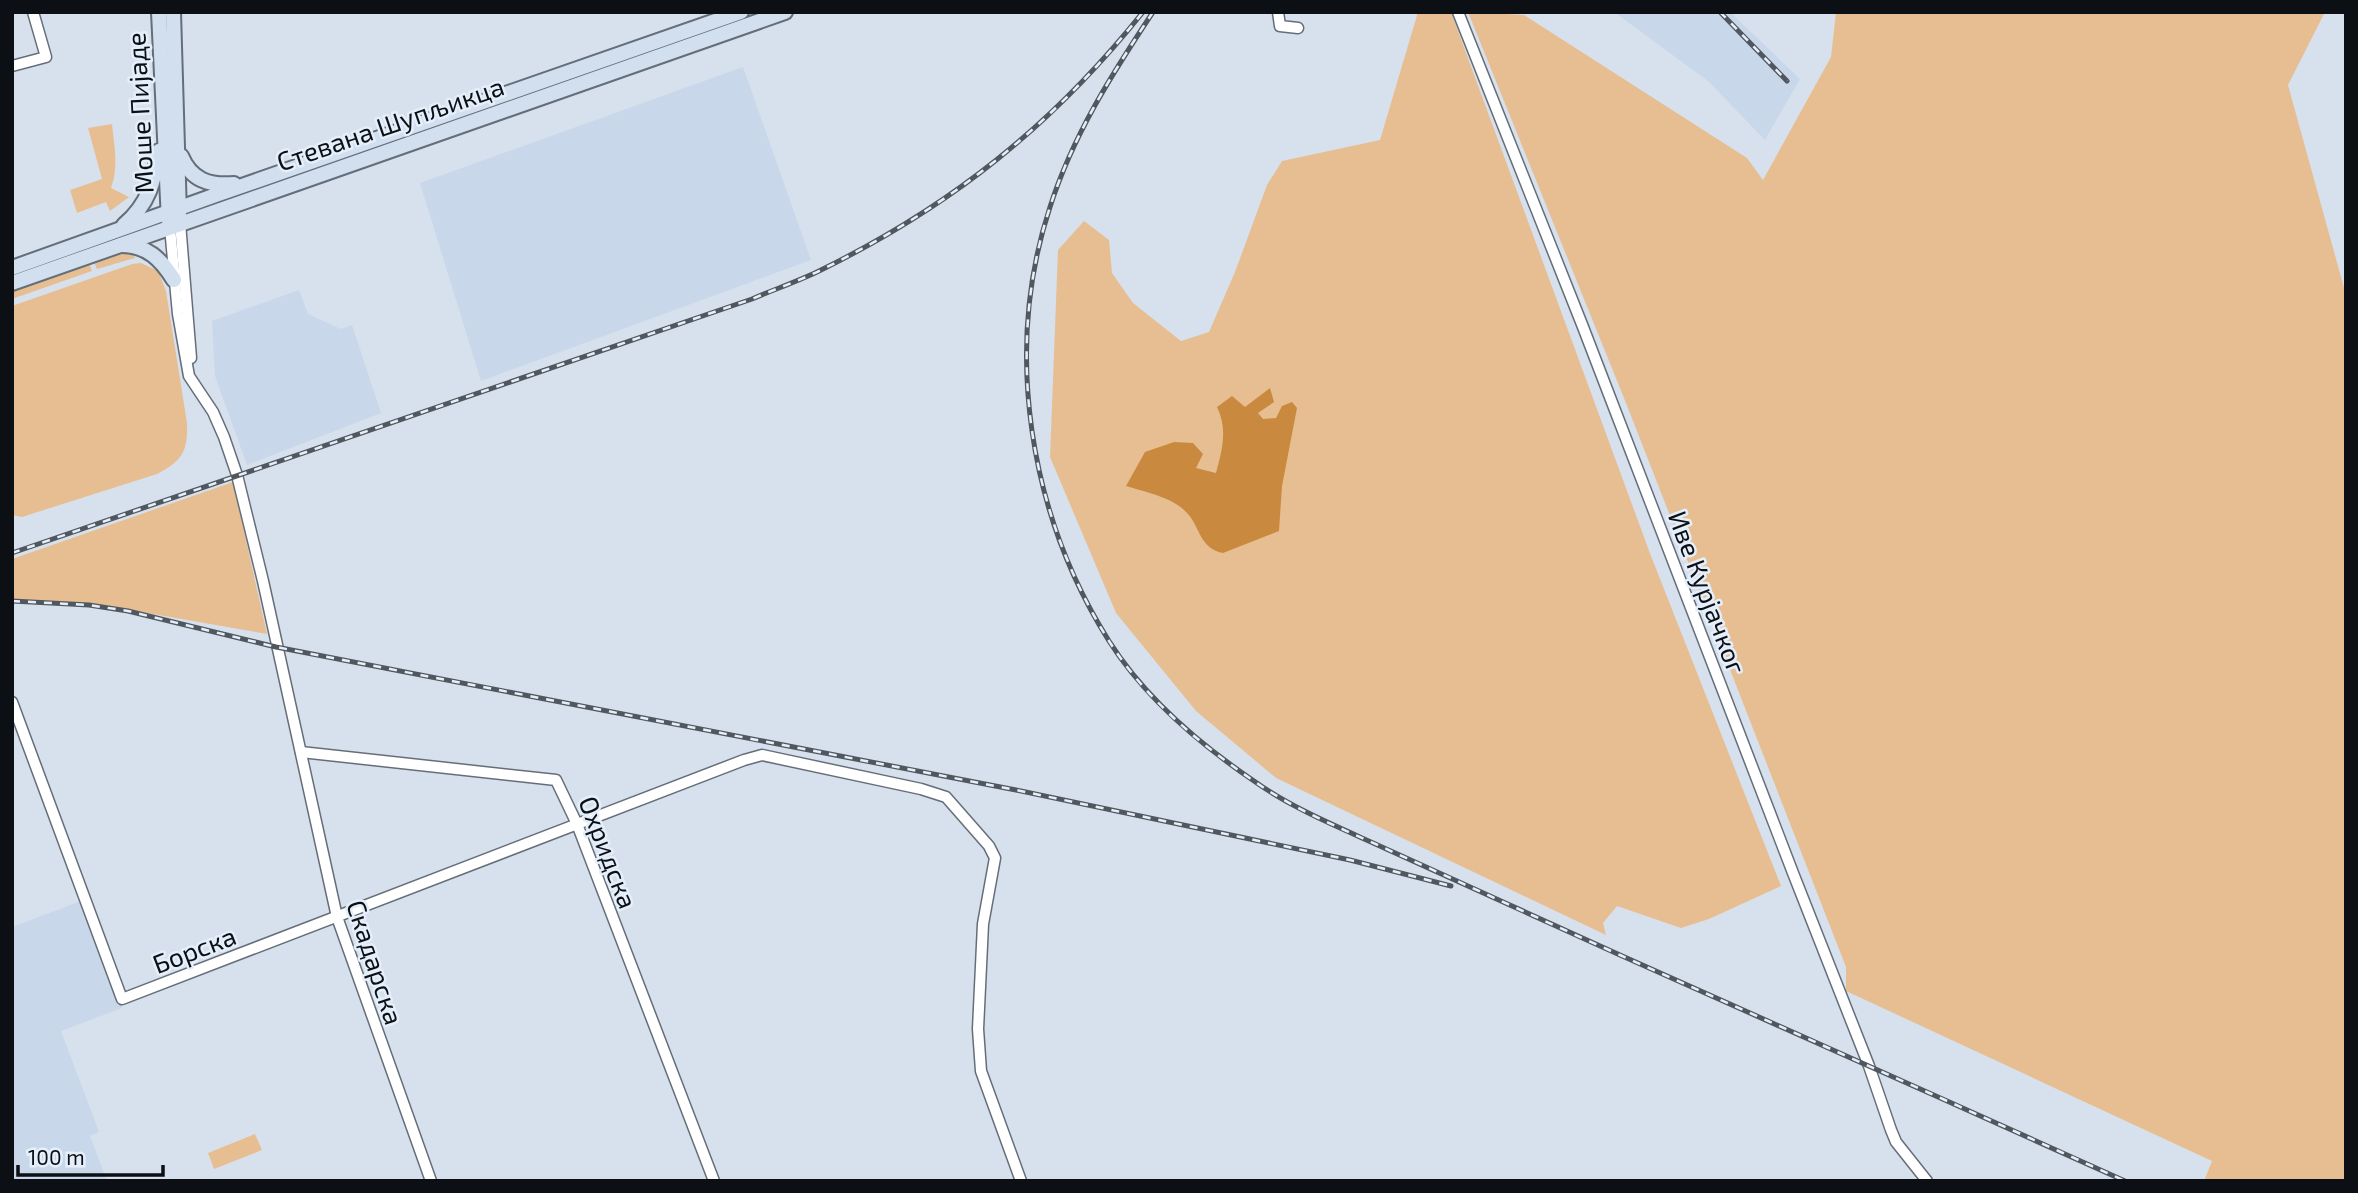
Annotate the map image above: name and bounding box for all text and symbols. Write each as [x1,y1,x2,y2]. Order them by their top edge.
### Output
street label: Моше Пијаде [119,32,159,194]
street label: Стевана Шупљикца [272,70,508,177]
street label: Иве Курјачког [1662,506,1753,678]
street label: Охридска [573,791,645,913]
street label: Скадарска [341,896,411,1028]
street label: Борска [148,919,240,979]
scale bar [18,1134,163,1178]
text: 100 m [28,1144,85,1169]

